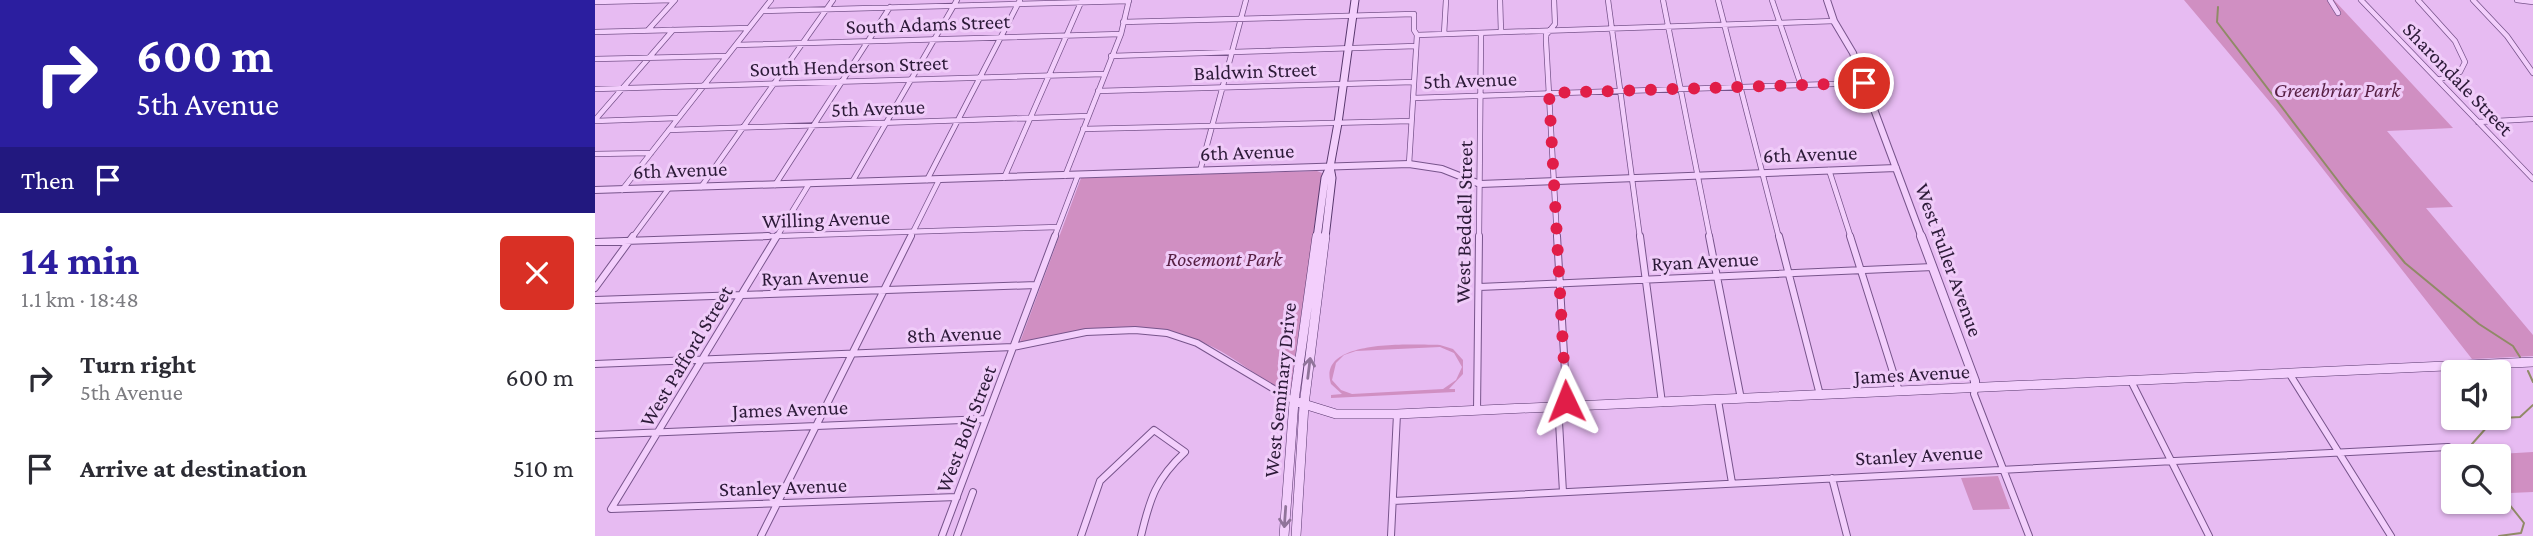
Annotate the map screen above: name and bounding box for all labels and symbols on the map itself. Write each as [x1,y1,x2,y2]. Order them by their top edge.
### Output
street label: South Adams Street [845,9,1012,39]
street label: Sharondale Street [2398,17,2519,141]
street label: South Henderson Street [749,51,950,81]
pin [1834,53,1894,113]
street label: Baldwin Street [1193,57,1318,85]
street label: 5th Avenue [1423,66,1517,94]
park label: Greenbriar Park [2274,78,2401,102]
street label: 5th Avenue [831,94,925,122]
street label: 6th Avenue [1199,138,1295,166]
street label: West Beddell Street [1451,139,1477,304]
street label: 6th Avenue [1762,140,1858,168]
street label: 6th Avenue [632,156,728,184]
street label: West Fuller Avenue [1910,180,1988,340]
street label: Willing Avenue [762,205,890,233]
street label: Ryan Avenue [1651,246,1759,276]
park label: Rosemont Park [1166,247,1283,271]
street label: Ryan Avenue [761,263,869,291]
street label: West Pafford Street [634,280,738,431]
street label: West Seminary Drive [1259,301,1301,479]
street label: 8th Avenue [906,320,1002,348]
one-way arrow [1302,358,1315,380]
street label: James Avenue [1851,359,1971,389]
street label: West Bolt Street [931,361,1002,496]
position arrow [1529,364,1603,438]
street label: James Avenue [730,395,848,423]
street label: Stanley Avenue [1855,440,1983,470]
street label: Stanley Avenue [719,473,847,501]
one-way arrow [1279,505,1292,528]

